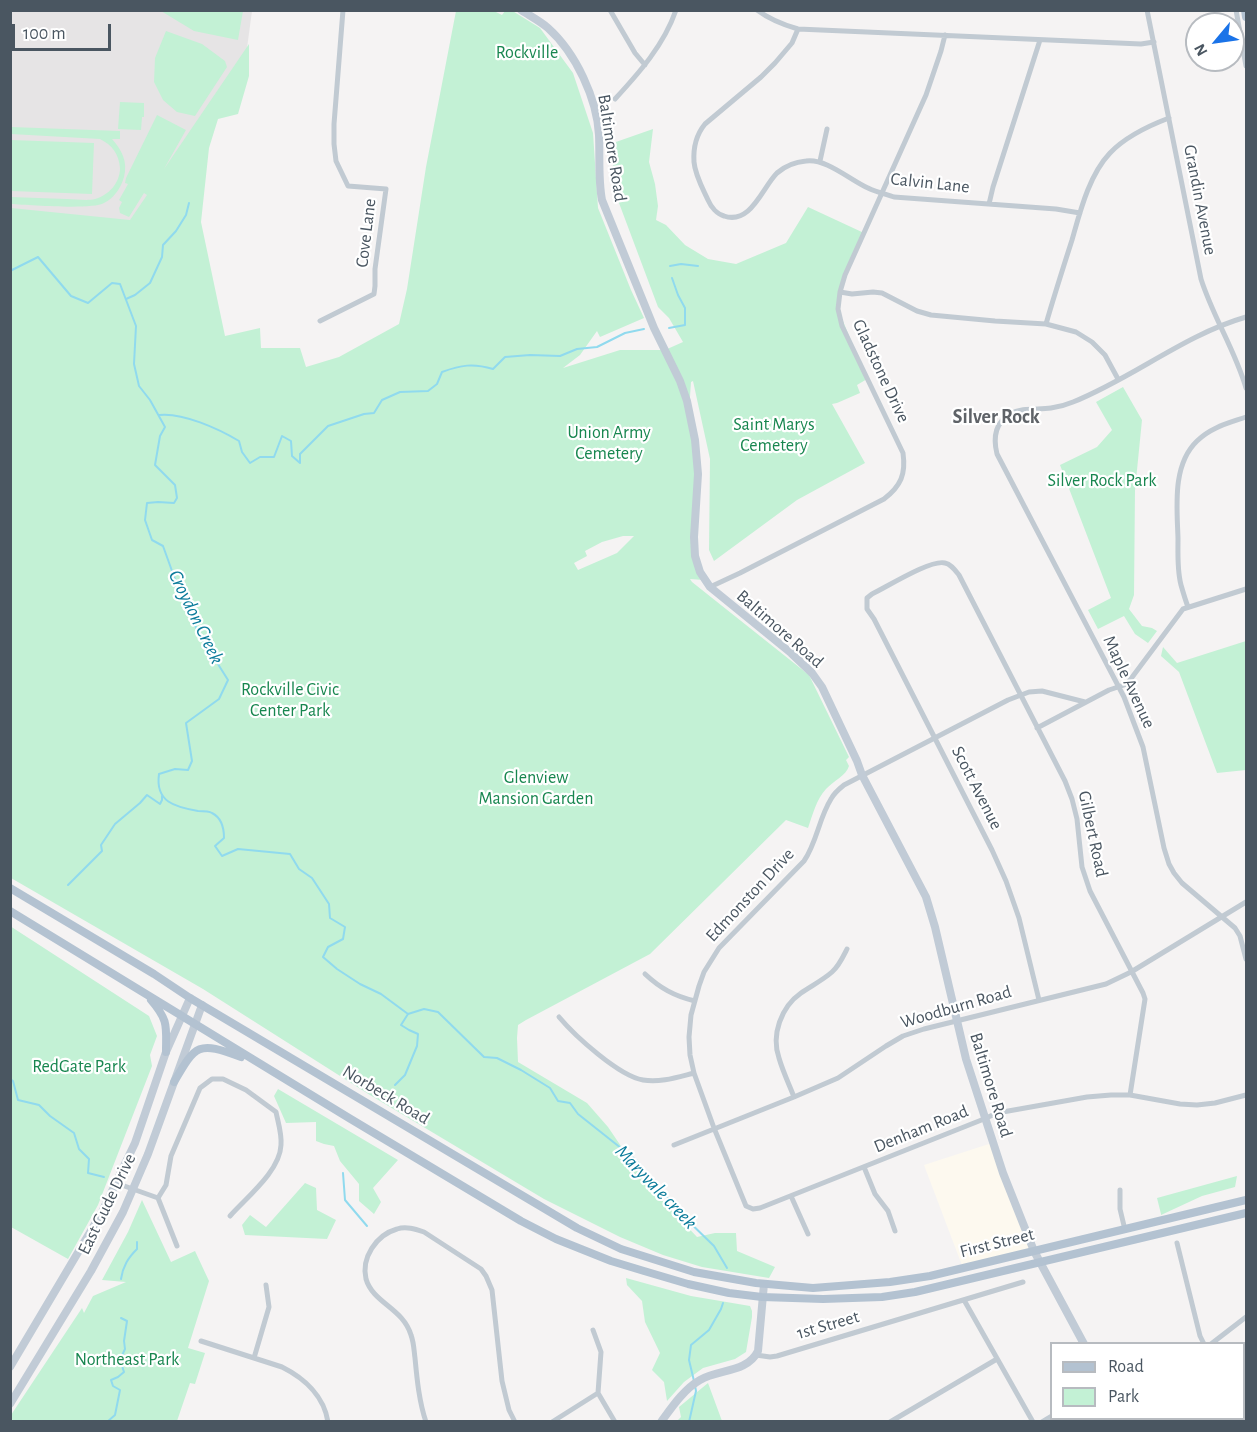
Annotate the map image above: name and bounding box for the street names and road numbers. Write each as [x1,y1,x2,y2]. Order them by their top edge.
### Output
street label: Baltimore Road [593,93,631,203]
street label: Grandin Avenue [1179,143,1221,257]
street label: Calvin Lane [889,168,971,198]
street label: Cove Lane [351,197,381,269]
street label: Gladstone Drive [848,316,914,426]
street label: Baltimore Road [732,585,828,673]
street label: Maple Avenue [1098,632,1160,732]
street label: Scott Avenue [947,743,1007,833]
street label: Gilbert Road [1073,789,1113,879]
street label: Edmonston Drive [701,844,799,946]
street label: Woodburn Road [898,981,1014,1033]
street label: Baltimore Road [965,1030,1017,1140]
street label: Norbeck Road [338,1061,434,1129]
street label: Denham Road [871,1100,971,1158]
street label: East Gude Drive [73,1150,141,1258]
street label: First Street [958,1223,1036,1263]
street label: 1st Street [794,1306,862,1344]

